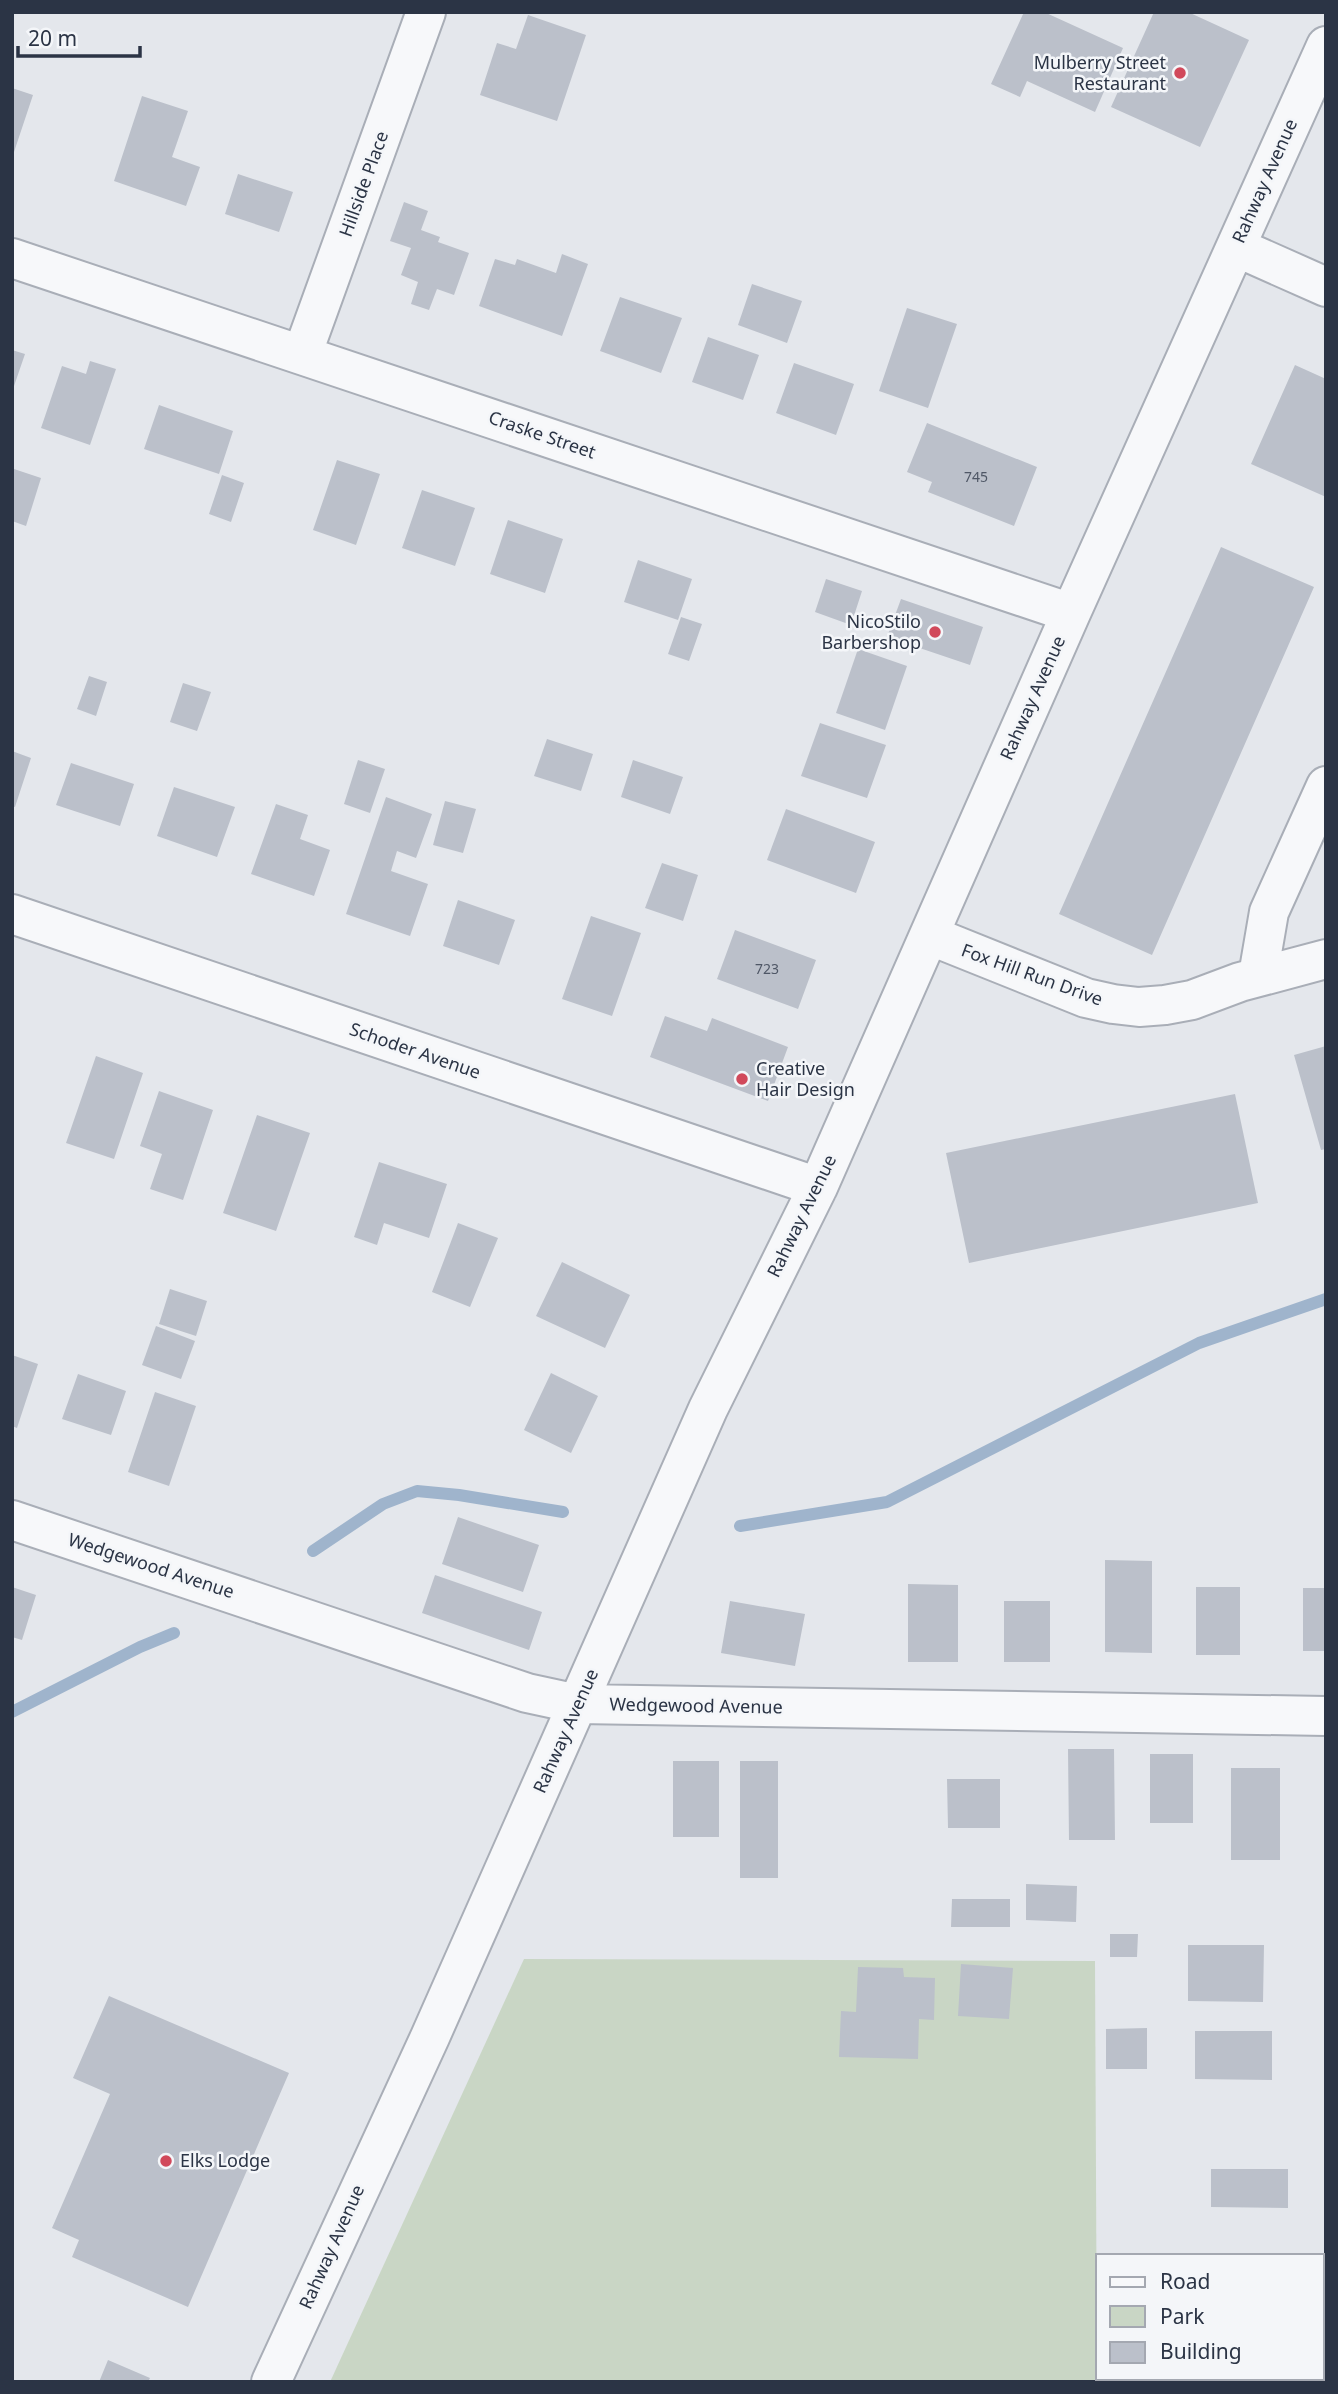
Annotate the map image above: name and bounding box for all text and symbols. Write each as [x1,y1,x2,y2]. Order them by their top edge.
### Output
scale bar [18,14,140,58]
text: 20 m [28,24,77,52]
place label: Mulberry Street Restaurant [1034,50,1167,95]
marker: Mulberry Street Restaurant [1172,65,1188,81]
street label: Rahway Avenue [1226,115,1302,247]
street label: Hillside Place [333,127,393,240]
street label: Craske Street [486,404,600,464]
house number: 745 [964,467,988,486]
place label: NicoStilo Barbershop [821,609,921,654]
marker: NicoStilo Barbershop [927,624,943,640]
street label: Rahway Avenue [994,632,1070,764]
street label: Fox Hill Run Drive [958,937,1106,1011]
house number: 723 [755,959,779,978]
street label: Schoder Avenue [347,1016,484,1084]
place label: Creative Hair Design [756,1056,855,1101]
marker: Creative Hair Design [734,1071,750,1087]
street label: Rahway Avenue [761,1150,841,1281]
street label: Wedgewood Avenue [65,1527,237,1603]
street label: Rahway Avenue [527,1665,603,1797]
street label: Wedgewood Avenue [609,1691,783,1719]
place label: Elks Lodge [180,2148,270,2172]
marker: Elks Lodge [158,2153,174,2169]
street label: Rahway Avenue [293,2181,369,2313]
legend [1096,2254,1324,2380]
text: Road [1160,2267,1210,2295]
text: Park [1160,2302,1205,2330]
text: Building [1160,2337,1242,2365]

